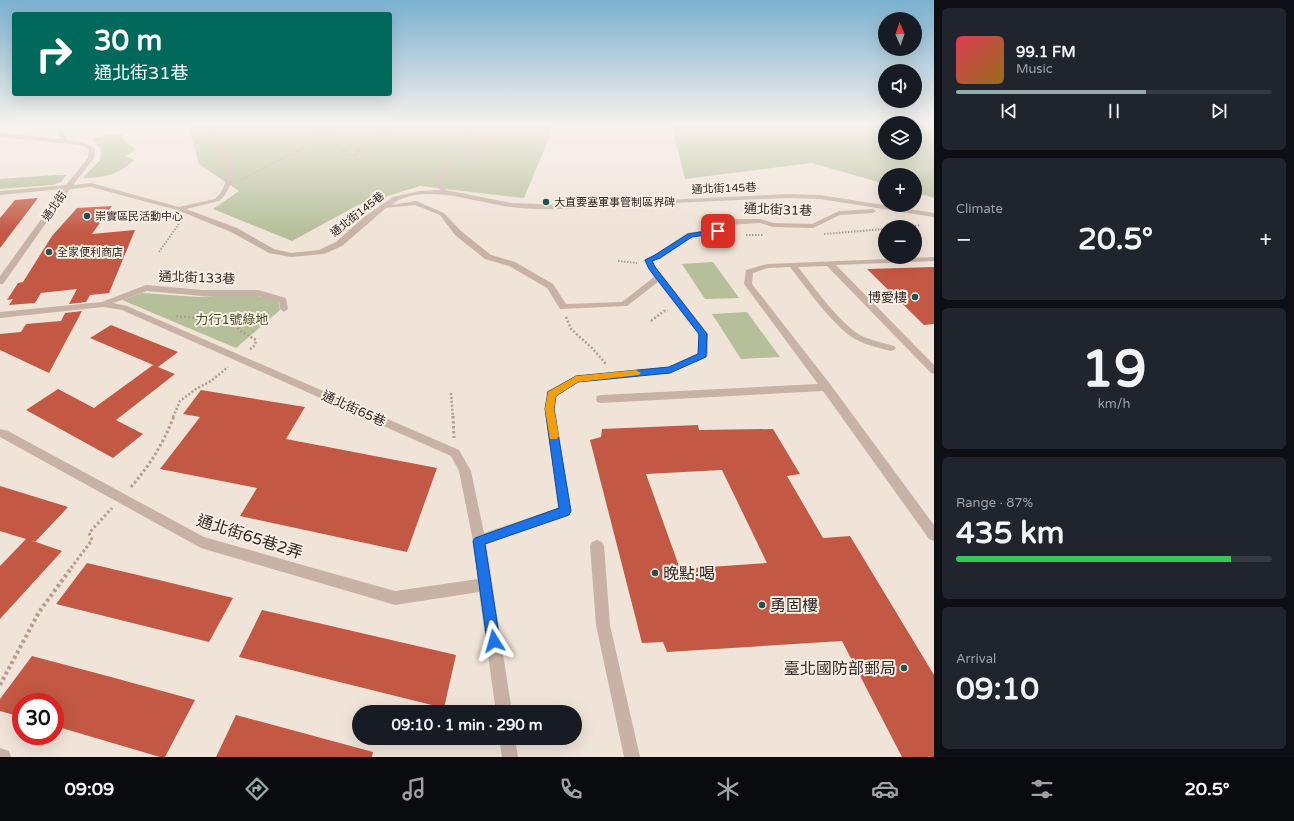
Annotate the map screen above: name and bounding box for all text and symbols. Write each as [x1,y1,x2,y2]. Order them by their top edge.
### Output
north arrow [878,12,922,56]
map controls [878,12,922,264]
text: 30 m [94,24,162,58]
icon: right [28,28,80,80]
text: 99.1 FM [1016,43,1076,61]
text: Music [1016,61,1053,77]
text: 通北街31巷 [94,62,189,84]
button: sound [878,64,922,108]
icon: previous [998,100,1020,122]
icon: pause [1103,100,1125,122]
icon: next [1208,100,1230,122]
button: layers [878,116,922,160]
button: + [878,168,922,212]
street label: 通北街145巷 [691,181,757,196]
street label: 通北街 [40,189,69,224]
street label: 通北街145巷 [328,189,387,239]
place label: 大直要塞軍事管制區界碑 [554,196,675,209]
marker: 大直要塞軍事管制區界碑 [541,197,551,207]
street label: 通北街31巷 [744,201,812,219]
text: Climate [956,201,1003,217]
place label: 崇實區民活動中心 [95,210,183,223]
marker: 崇實區民活動中心 [82,211,92,221]
pin [701,214,735,248]
icon: arrive [707,220,729,242]
button: − [878,220,922,264]
text: 20.5° [1078,221,1153,258]
text: − [956,227,972,253]
text: + [1260,227,1272,253]
place label: 全家便利商店 [57,246,123,259]
marker: 全家便利商店 [44,247,54,257]
street label: 通北街133巷 [158,269,235,287]
place label: 博愛樓 [868,290,907,306]
marker: 博愛樓 [910,292,920,302]
park label: 力行1號綠地 [195,312,269,328]
text: 19 [1081,338,1147,401]
street label: 通北街65巷 [319,388,388,430]
text: km/h [1098,396,1130,412]
text: Range · 87% [956,495,1033,511]
street label: 通北街65巷2弄 [194,510,305,563]
text: 435 km [956,515,1064,552]
place label: 晚點·喝 [663,564,715,584]
marker: 晚點·喝 [650,568,660,578]
place label: 勇固樓 [770,596,818,616]
marker: 勇固樓 [757,600,767,610]
position arrow [473,620,515,662]
text: Arrival [956,651,996,667]
place label: 臺北國防部郵局 [784,659,896,679]
marker: 臺北國防部郵局 [899,663,909,673]
text: 09:10 [956,671,1039,708]
speed limit sign: 30 [12,693,64,745]
text: 09:10 · 1 min · 290 m [392,716,542,734]
icon: directions [243,775,271,803]
icon: music [400,775,428,803]
icon: phone [557,775,585,803]
icon: climate [714,775,742,803]
icon: car [871,775,899,803]
icon: filters [1028,775,1056,803]
text: 09:09 [64,778,114,800]
text: 20.5° [1184,778,1230,800]

